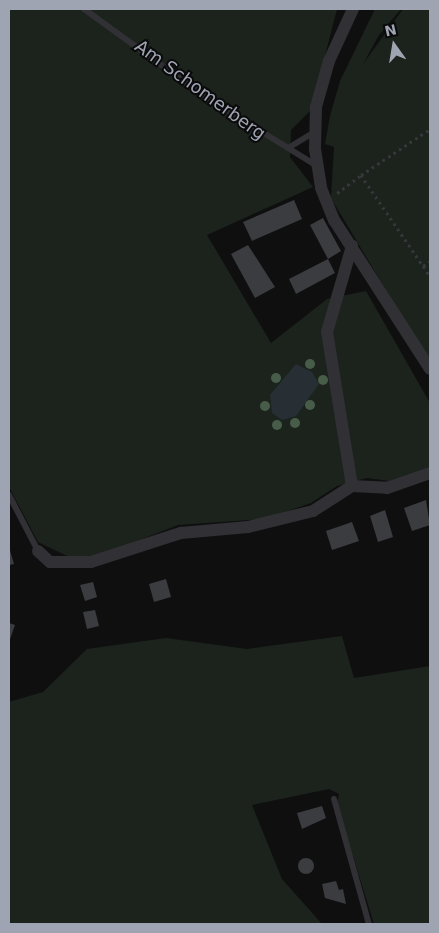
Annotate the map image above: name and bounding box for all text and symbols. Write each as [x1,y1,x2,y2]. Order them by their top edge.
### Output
north arrow [369,20,419,70]
text: N [383,21,398,39]
street label: Am Schomerberg [130,35,270,145]

